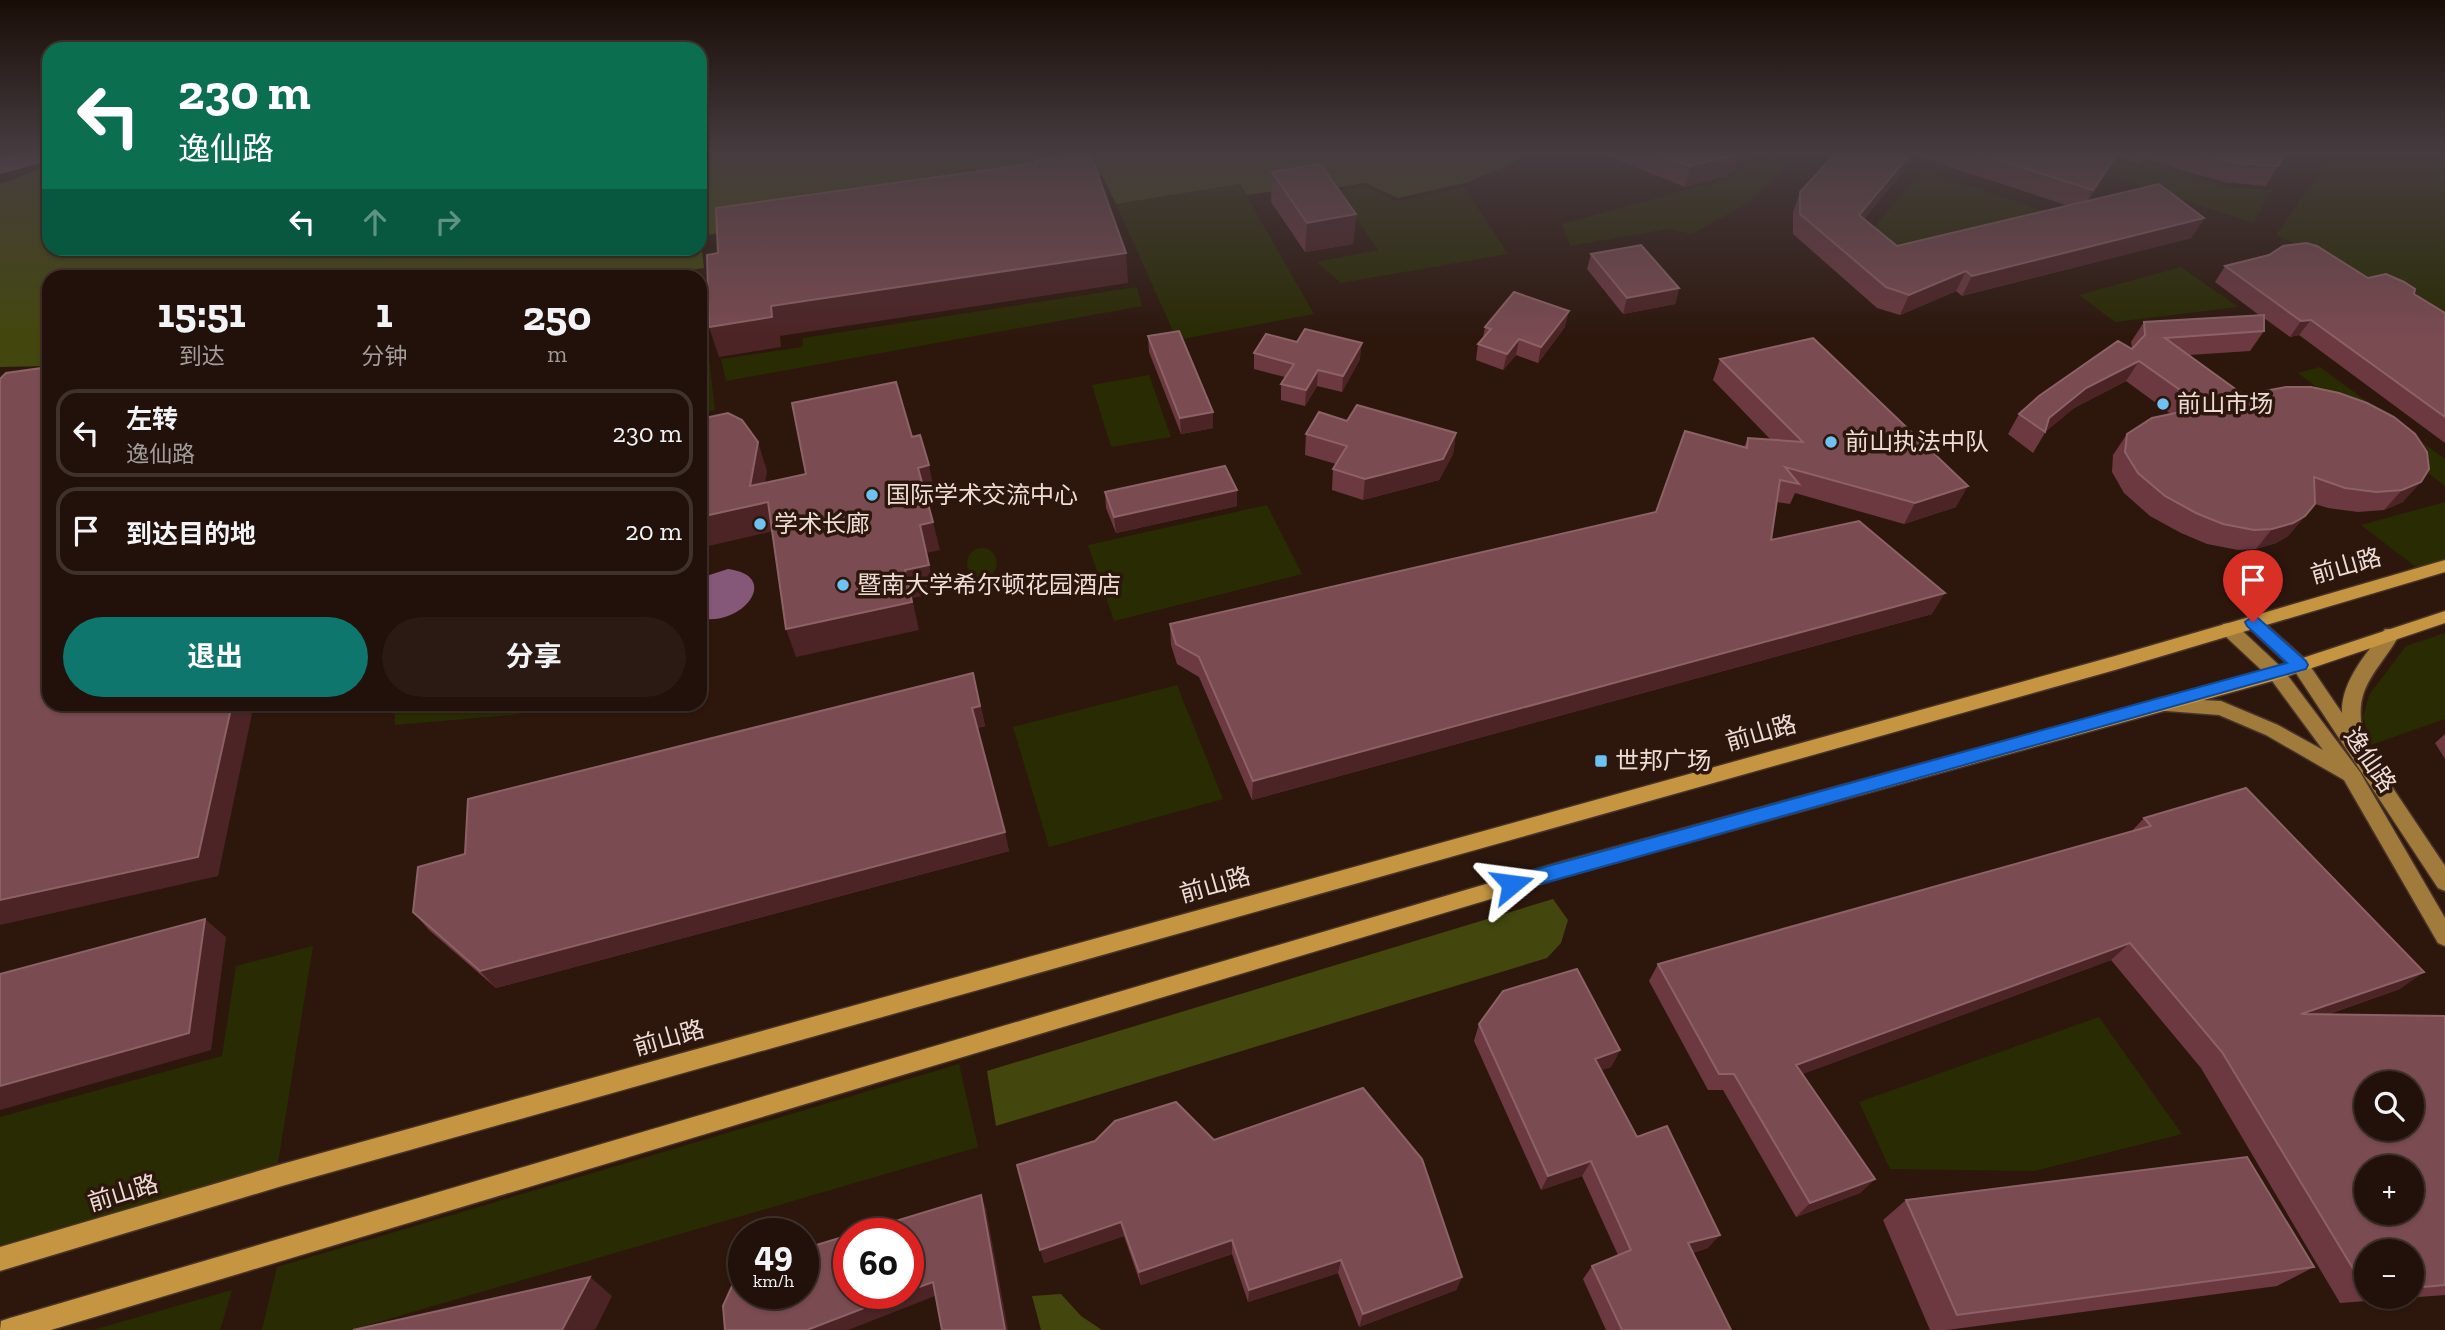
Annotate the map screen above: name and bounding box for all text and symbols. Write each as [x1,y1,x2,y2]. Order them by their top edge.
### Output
text: 230 m [178,63,311,122]
icon: left [63,70,154,161]
text: 逸仙路 [178,130,274,168]
icon: left [283,203,321,241]
icon: ahead [356,203,394,241]
icon: right [429,203,467,241]
text: 15:51 [158,287,246,338]
text: 1 [376,287,393,338]
text: 250 [523,290,591,341]
text: m [547,340,567,368]
text: 到达 [179,342,225,370]
text: 分钟 [361,342,407,370]
place label: 前山市场 [2177,389,2273,418]
marker: 前山市场 [2155,396,2171,412]
text: 左转 [126,403,178,435]
icon: left [67,414,105,452]
text: 230 m [613,417,682,449]
place label: 前山执法中队 [1845,427,1989,456]
marker: 前山执法中队 [1823,434,1839,450]
text: 逸仙路 [126,440,195,468]
place label: 国际学术交流中心 [886,480,1078,509]
marker: 国际学术交流中心 [864,487,880,503]
place label: 学术长廊 [774,509,870,538]
icon: arrive [67,512,105,550]
text: 20 m [625,515,682,547]
marker: 学术长廊 [752,516,768,532]
text: 到达目的地 [126,518,256,550]
street label: 前山路 [2307,542,2384,589]
pin [2223,550,2283,622]
icon: arrive [2234,561,2272,599]
place label: 暨南大学希尔顿花园酒店 [857,570,1121,599]
marker: 暨南大学希尔顿花园酒店 [835,577,851,593]
button: 退出 [63,617,368,697]
button: 分享 [382,617,686,697]
street label: 前山路 [1722,709,1799,756]
street label: 逸仙路 [2338,722,2403,798]
place label: 世邦广场 [1615,746,1711,775]
marker: 世邦广场 [1593,753,1609,769]
position arrow [1475,847,1549,921]
street label: 前山路 [1176,861,1253,908]
street label: 前山路 [630,1014,707,1061]
map controls [2354,1071,2424,1309]
button: search [2354,1071,2424,1141]
button: + [2354,1155,2424,1225]
street label: 前山路 [84,1168,162,1217]
speed limit sign: 60 [833,1218,924,1309]
text: 49 [754,1233,793,1275]
button: − [2354,1239,2424,1309]
text: km/h [753,1270,794,1292]

